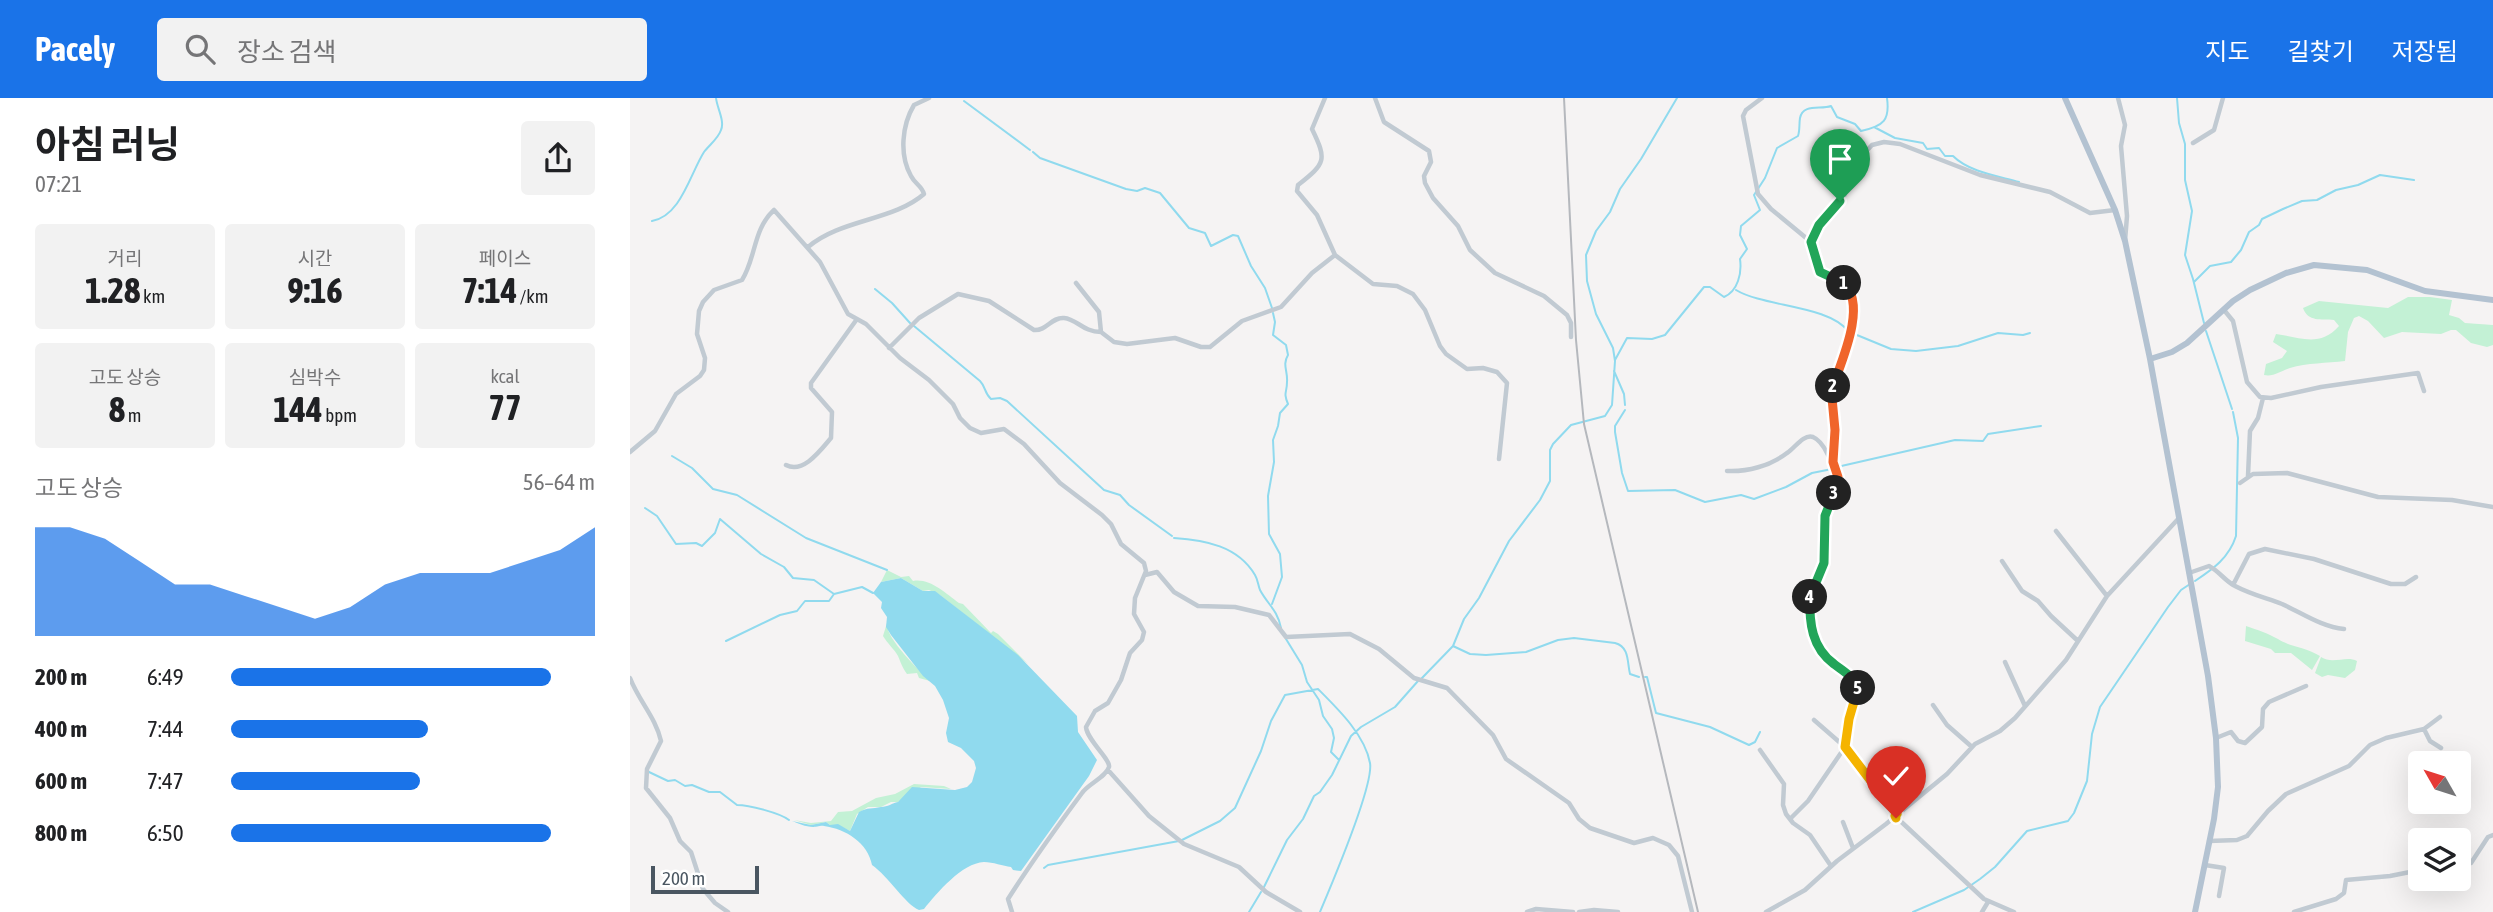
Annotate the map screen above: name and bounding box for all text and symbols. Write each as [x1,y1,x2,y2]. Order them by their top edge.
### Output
search box [157,18,647,81]
text: Pacely [35,30,115,68]
icon: search [181,30,219,68]
text: 장소 검색 [237,37,336,67]
text: 지도 [2205,38,2250,65]
text: 길찾기 [2288,38,2354,65]
text: 저장됨 [2392,38,2458,65]
button: share [521,121,595,195]
text: 아침 러닝 [35,123,180,166]
pin [1810,129,1870,201]
icon: arrive [1821,140,1859,178]
text: 07:21 [35,171,82,197]
text: 거리 [108,247,142,269]
text: 시간 [298,247,332,269]
text: 페이스 [479,247,531,269]
pin: 1 [1826,266,1862,300]
text: 1.28 [85,270,140,310]
text: 9:16 [287,270,343,310]
text: 7:14 [462,270,517,310]
text: 1 [1839,271,1848,293]
text: km [140,285,165,307]
text: /km [517,285,548,307]
text: kcal [491,365,519,387]
text: 고도 상승 [89,366,161,388]
text: 심박수 [289,366,341,388]
pin: 2 [1816,368,1850,404]
text: 2 [1828,374,1837,396]
text: 77 [489,387,521,427]
text: 8 [109,389,125,429]
text: 144 [273,389,323,429]
text: m [125,404,141,426]
text: bpm [323,404,357,426]
text: 56–64 m [523,469,595,495]
text: 고도 상승 [35,475,123,501]
pin: 3 [1816,476,1852,510]
text: 3 [1829,481,1838,503]
pin: 4 [1792,580,1828,614]
text: 4 [1805,585,1814,607]
text: 200 m [35,664,87,690]
text: 6:49 [147,664,184,690]
pin: 5 [1840,670,1876,706]
text: 5 [1853,676,1862,698]
text: 400 m [35,716,87,742]
text: 7:44 [147,716,184,742]
pin [1866,746,1926,818]
north arrow [2408,751,2471,814]
map controls [2408,751,2471,891]
icon: check [1877,757,1915,795]
text: 600 m [35,768,87,794]
text: 7:47 [147,768,184,794]
text: 800 m [35,820,87,846]
text: 6:50 [147,820,184,846]
button: layers [2408,828,2471,891]
scale bar [651,863,760,895]
text: 200 m [662,867,705,889]

